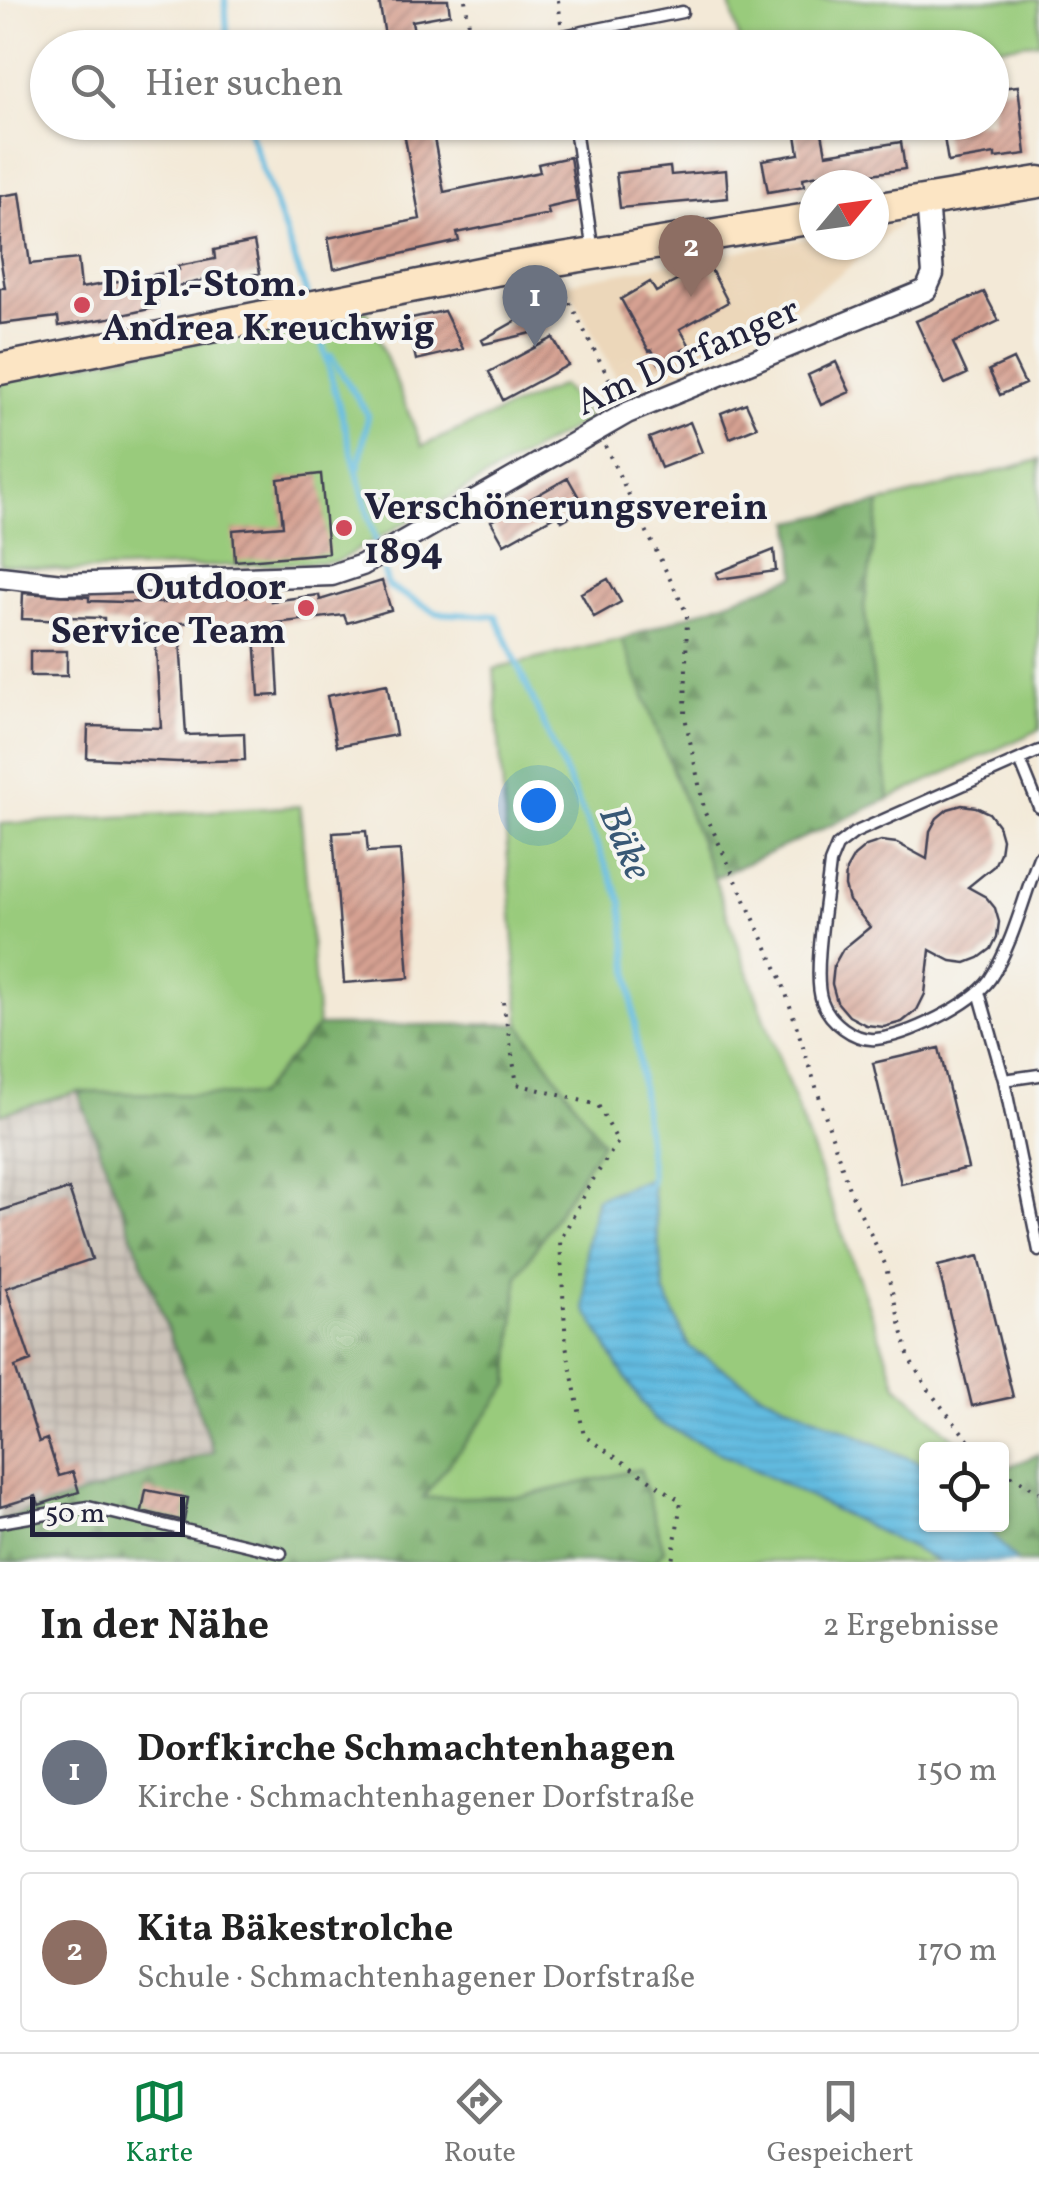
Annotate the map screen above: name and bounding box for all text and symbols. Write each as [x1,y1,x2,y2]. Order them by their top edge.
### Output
search box [30,30,1009,140]
icon: search [65,58,120,113]
text: Hier suchen [145,59,344,112]
north arrow [799,170,889,260]
pin: 2 [658,214,724,297]
place label: Dipl.-Stom. Andrea Kreuchwig [102,260,435,357]
pin: 1 [502,264,568,347]
street label: Am Dorfanger [568,285,809,431]
marker: Dipl.-Stom. Andrea Kreuchwig [71,294,93,316]
place label: Verschönerungsverein 1894 [364,483,768,580]
marker: Verschönerungsverein 1894 [333,517,355,539]
place label: Outdoor Service Team [51,563,286,660]
marker: Outdoor Service Team [295,597,317,619]
your location [513,780,564,831]
water label: Bäke [583,798,664,890]
map controls [919,1442,1009,1532]
button: locate [919,1442,1009,1532]
scale bar [30,1492,185,1536]
text: 50 m [45,1495,105,1534]
text: In der Nähe [40,1598,269,1657]
text: 2 Ergebnisse [822,1605,999,1649]
text: Dorfkirche Schmachtenhagen [137,1724,675,1777]
text: 1 [68,1750,81,1794]
text: 150 m [916,1750,997,1794]
text: Kirche · Schmachtenhagener Dorfstraße [137,1777,695,1821]
text: Kita Bäkestrolche [137,1904,453,1957]
text: 2 [66,1930,83,1974]
text: 170 m [916,1930,997,1974]
text: Schule · Schmachtenhagener Dorfstraße [137,1957,695,2001]
tab: Karte [125,2074,193,2173]
tab: Route [444,2074,516,2173]
tab: Gespeichert [767,2074,914,2173]

